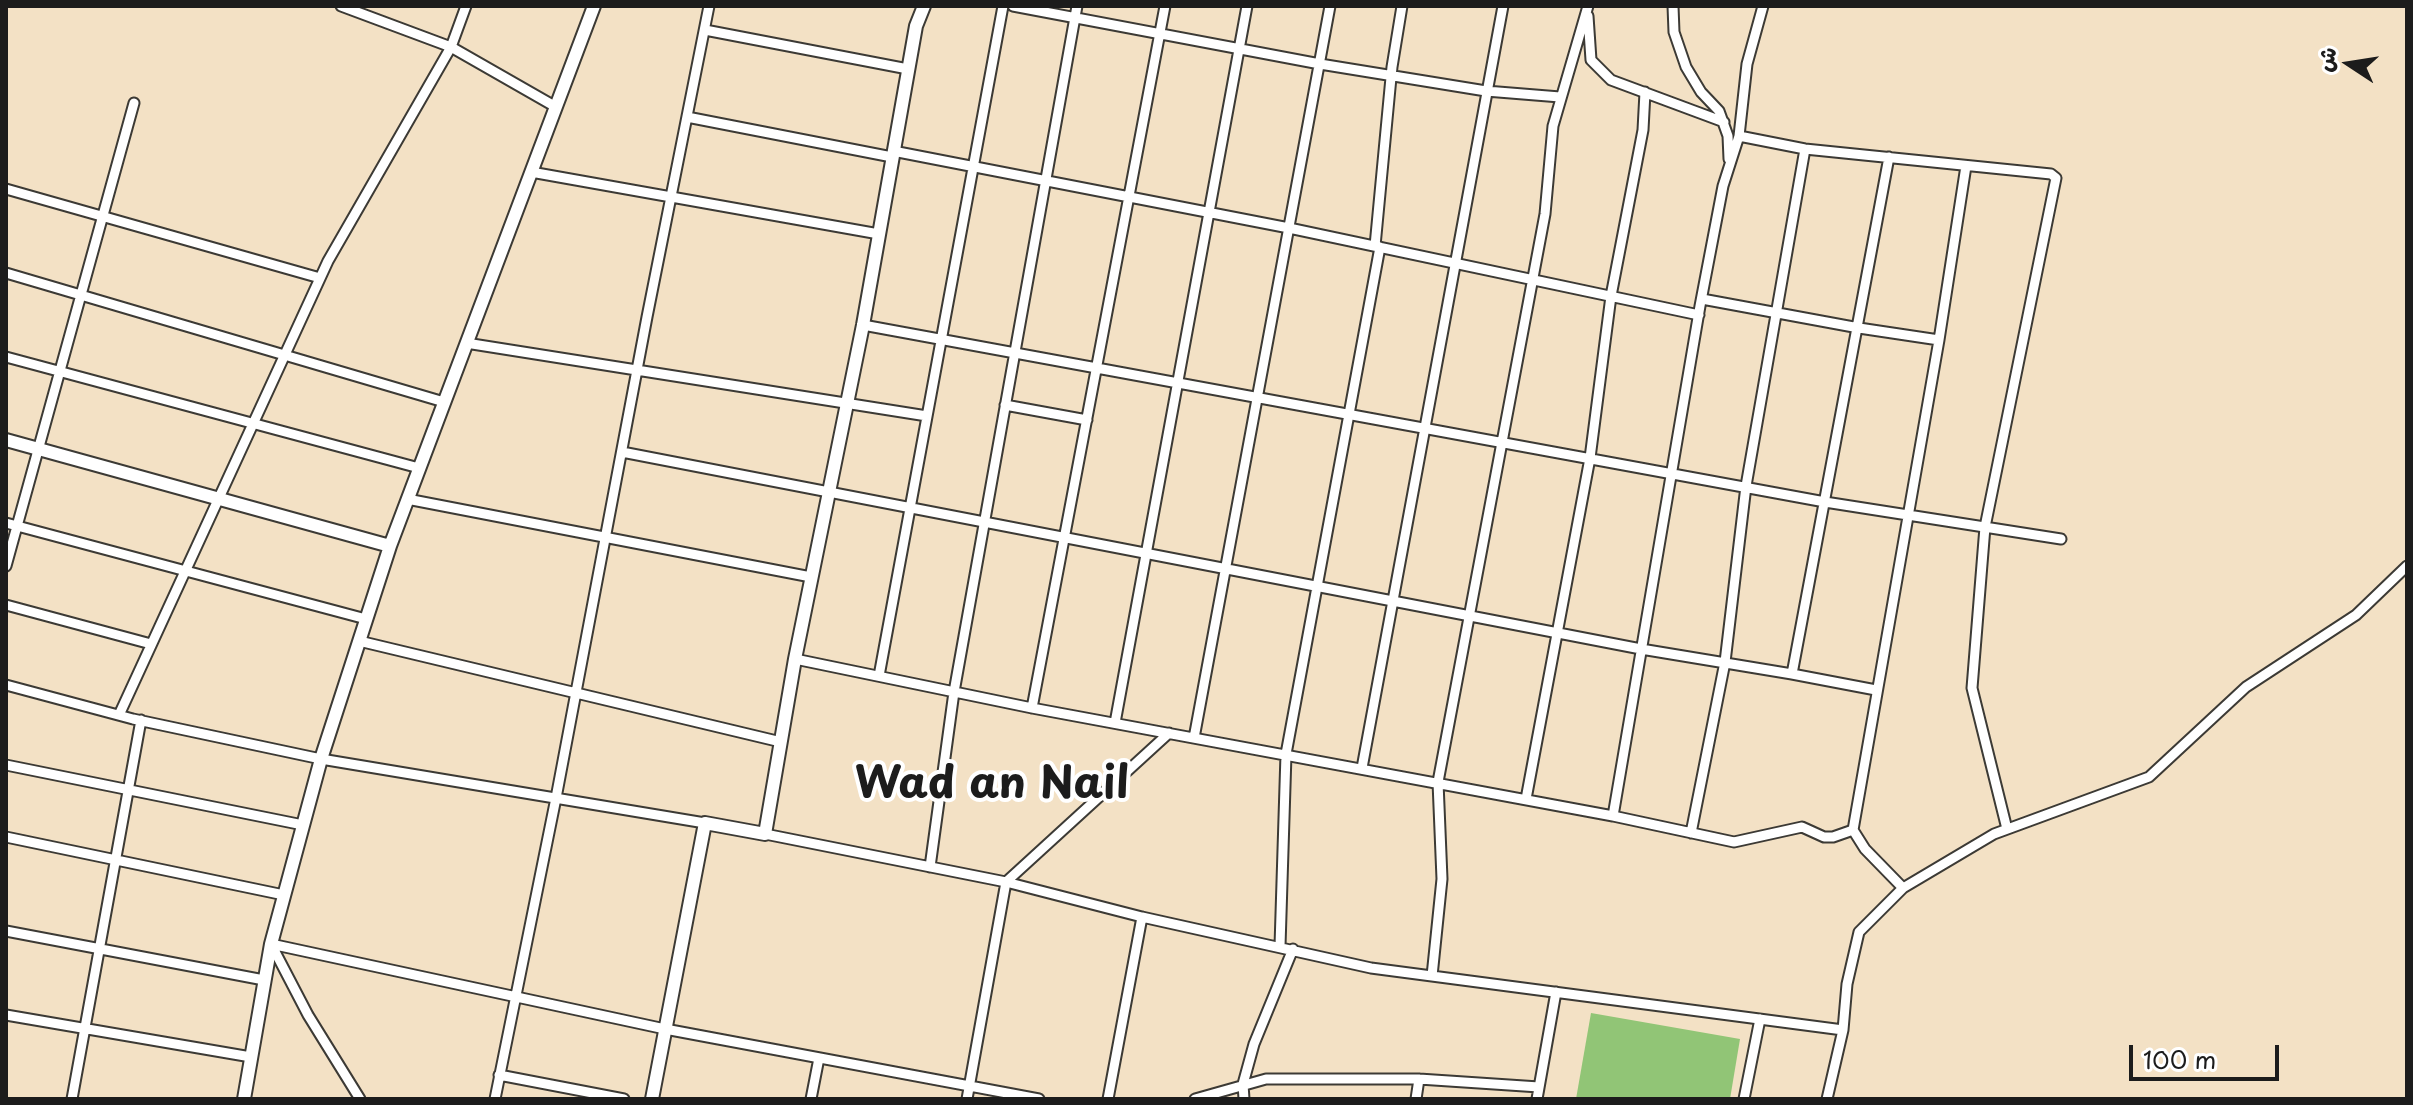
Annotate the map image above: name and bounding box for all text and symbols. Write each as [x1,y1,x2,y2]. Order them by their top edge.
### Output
north arrow [2309,24,2389,104]
text: ش [2306,44,2344,74]
district label: Wad an Nail [855,760,1129,812]
scale bar [2133,1029,2283,1079]
text: 100 m [2143,1041,2216,1077]

